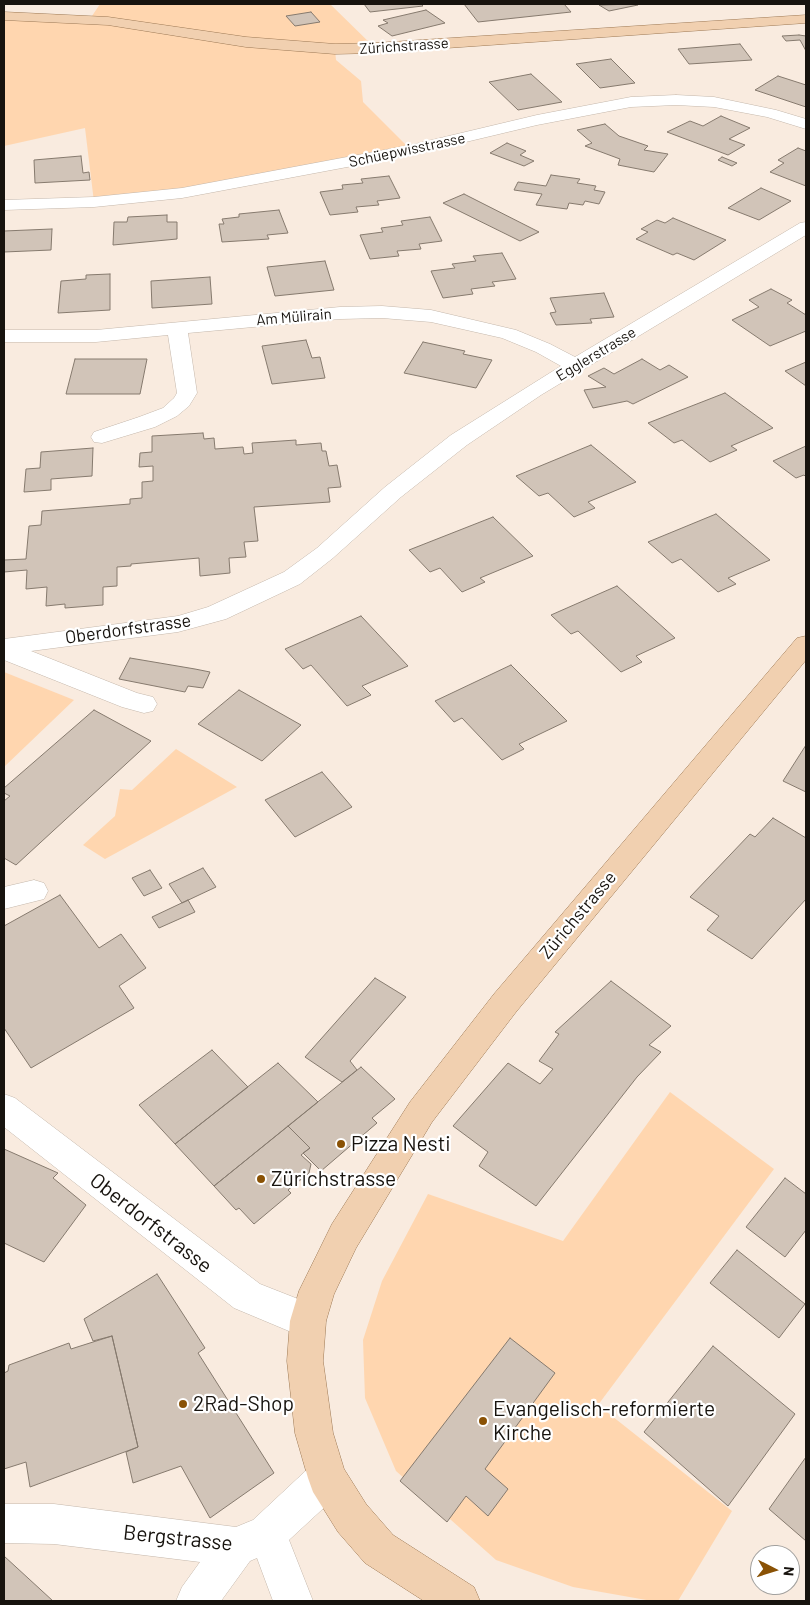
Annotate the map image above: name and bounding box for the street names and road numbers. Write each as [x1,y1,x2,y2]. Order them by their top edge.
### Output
street label: Zürichstrasse [359,34,449,58]
street label: Schüepwisstrasse [347,129,467,171]
street label: Am Mülirain [256,305,332,329]
street label: Egglerstrasse [553,323,639,385]
street label: Oberdorfstrasse [64,609,192,649]
street label: Zürichstrasse [535,867,621,963]
street label: Oberdorfstrasse [85,1167,217,1279]
street label: Bergstrasse [122,1520,234,1556]

